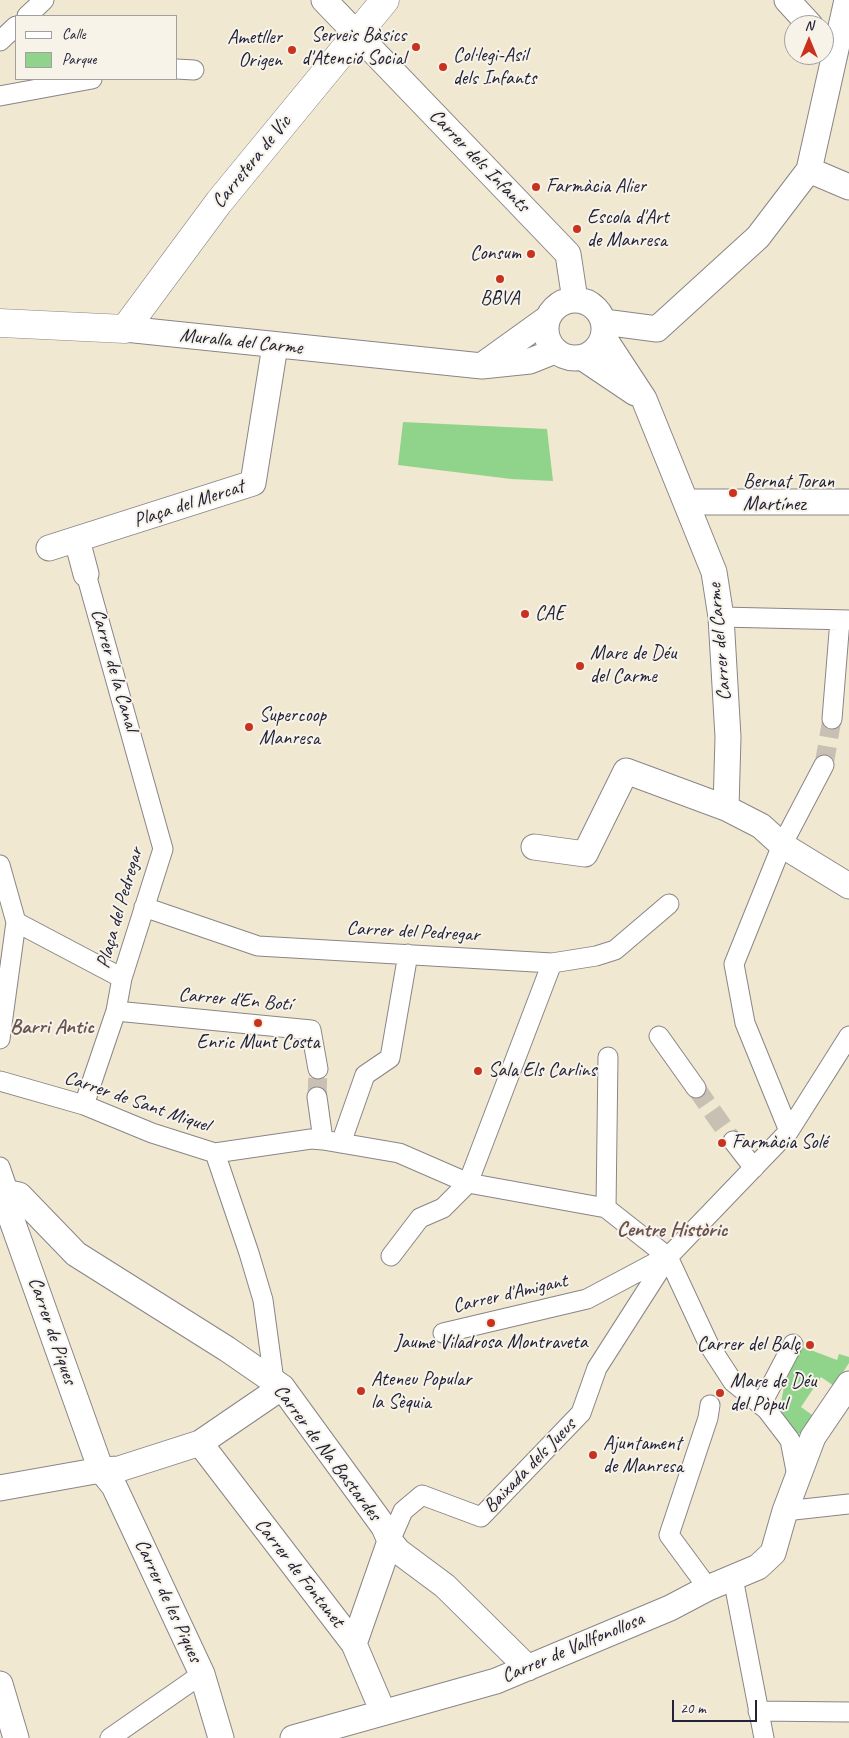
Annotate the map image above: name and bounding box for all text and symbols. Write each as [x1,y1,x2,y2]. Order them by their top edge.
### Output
legend [15,15,178,80]
north arrow [784,15,834,65]
text: N [805,17,813,34]
place label: Serveis Bàsics d'Atenció Social [302,24,406,71]
text: Calle [62,25,86,44]
place label: Ametller Origen [227,26,282,73]
marker: Serveis Bàsics d'Atenció Social [410,41,422,53]
marker: Ametller Origen [286,44,298,56]
place label: Col·legi-Asil dels Infants [453,44,536,91]
text: Parque [62,50,96,69]
marker: Col·legi-Asil dels Infants [437,61,449,73]
street label: Carrer dels Infants [424,104,534,218]
street label: Carretera de Vic [207,111,297,213]
place label: Farmàcia Alier [546,175,646,199]
marker: Farmàcia Alier [530,181,542,193]
place label: Escola d'Art de Manresa [587,206,669,253]
marker: Escola d'Art de Manresa [571,223,583,235]
place label: Consum [470,242,521,266]
marker: Consum [525,248,537,260]
marker: BBVA [494,273,506,285]
place label: BBVA [480,287,520,311]
street label: Muralla del Carme [178,324,304,360]
place label: Bernat Toran Martínez [743,470,834,517]
street label: Plaça del Mercat [131,475,247,533]
marker: Bernat Toran Martínez [727,487,739,499]
street label: Carrer del Carme [703,582,737,702]
place label: CAE [535,602,564,626]
street label: Carrer de la Canal [85,606,143,734]
marker: CAE [519,608,531,620]
place label: Mare de Déu del Carme [590,642,676,689]
marker: Mare de Déu del Carme [574,660,586,672]
place label: Supercoop Manresa [259,704,326,751]
marker: Supercoop Manresa [243,721,255,733]
street label: Plaça del Pedregar [91,845,149,971]
street label: Carrer del Pedregar [346,917,480,947]
street label: Carrer d'En Botí [177,983,293,1017]
district label: Barri Antic [10,1014,94,1040]
marker: Enric Munt Costa [252,1017,264,1029]
place label: Enric Munt Costa [197,1031,319,1055]
place label: Sala Els Carlins [488,1059,596,1083]
marker: Sala Els Carlins [472,1065,484,1077]
street label: Carrer de Sant Miquel [61,1066,213,1138]
place label: Farmàcia Solé [732,1131,828,1155]
marker: Farmàcia Solé [716,1137,728,1149]
district label: Centre Històric [617,1217,727,1243]
street label: Carrer d'Amigant [450,1269,570,1319]
street label: Carrer de Piques [22,1274,82,1388]
marker: Jaume Viladrosa Montraveta [485,1317,497,1329]
place label: Jaume Viladrosa Montraveta [395,1331,587,1355]
place label: Carrer del Balç [697,1333,800,1357]
marker: Carrer del Balç [804,1339,816,1351]
place label: Ateneu Popular la Sèquia [371,1368,471,1415]
place label: Mare de Déu del Pòpul [730,1370,816,1417]
street label: Carrer de Na Bastardes [268,1380,386,1526]
marker: Ateneu Popular la Sèquia [355,1385,367,1397]
marker: Mare de Déu del Pòpul [714,1387,726,1399]
street label: Baixada dels Jueus [479,1414,581,1518]
place label: Ajuntament de Manresa [603,1432,683,1479]
marker: Ajuntament de Manresa [587,1449,599,1461]
street label: Carrer de Fontanet [249,1514,349,1632]
street label: Carrer de les Piques [129,1536,207,1666]
street label: Carrer de Vallfonollosa [498,1607,648,1689]
scale bar [674,1690,759,1722]
text: 20 m [680,1699,706,1718]

